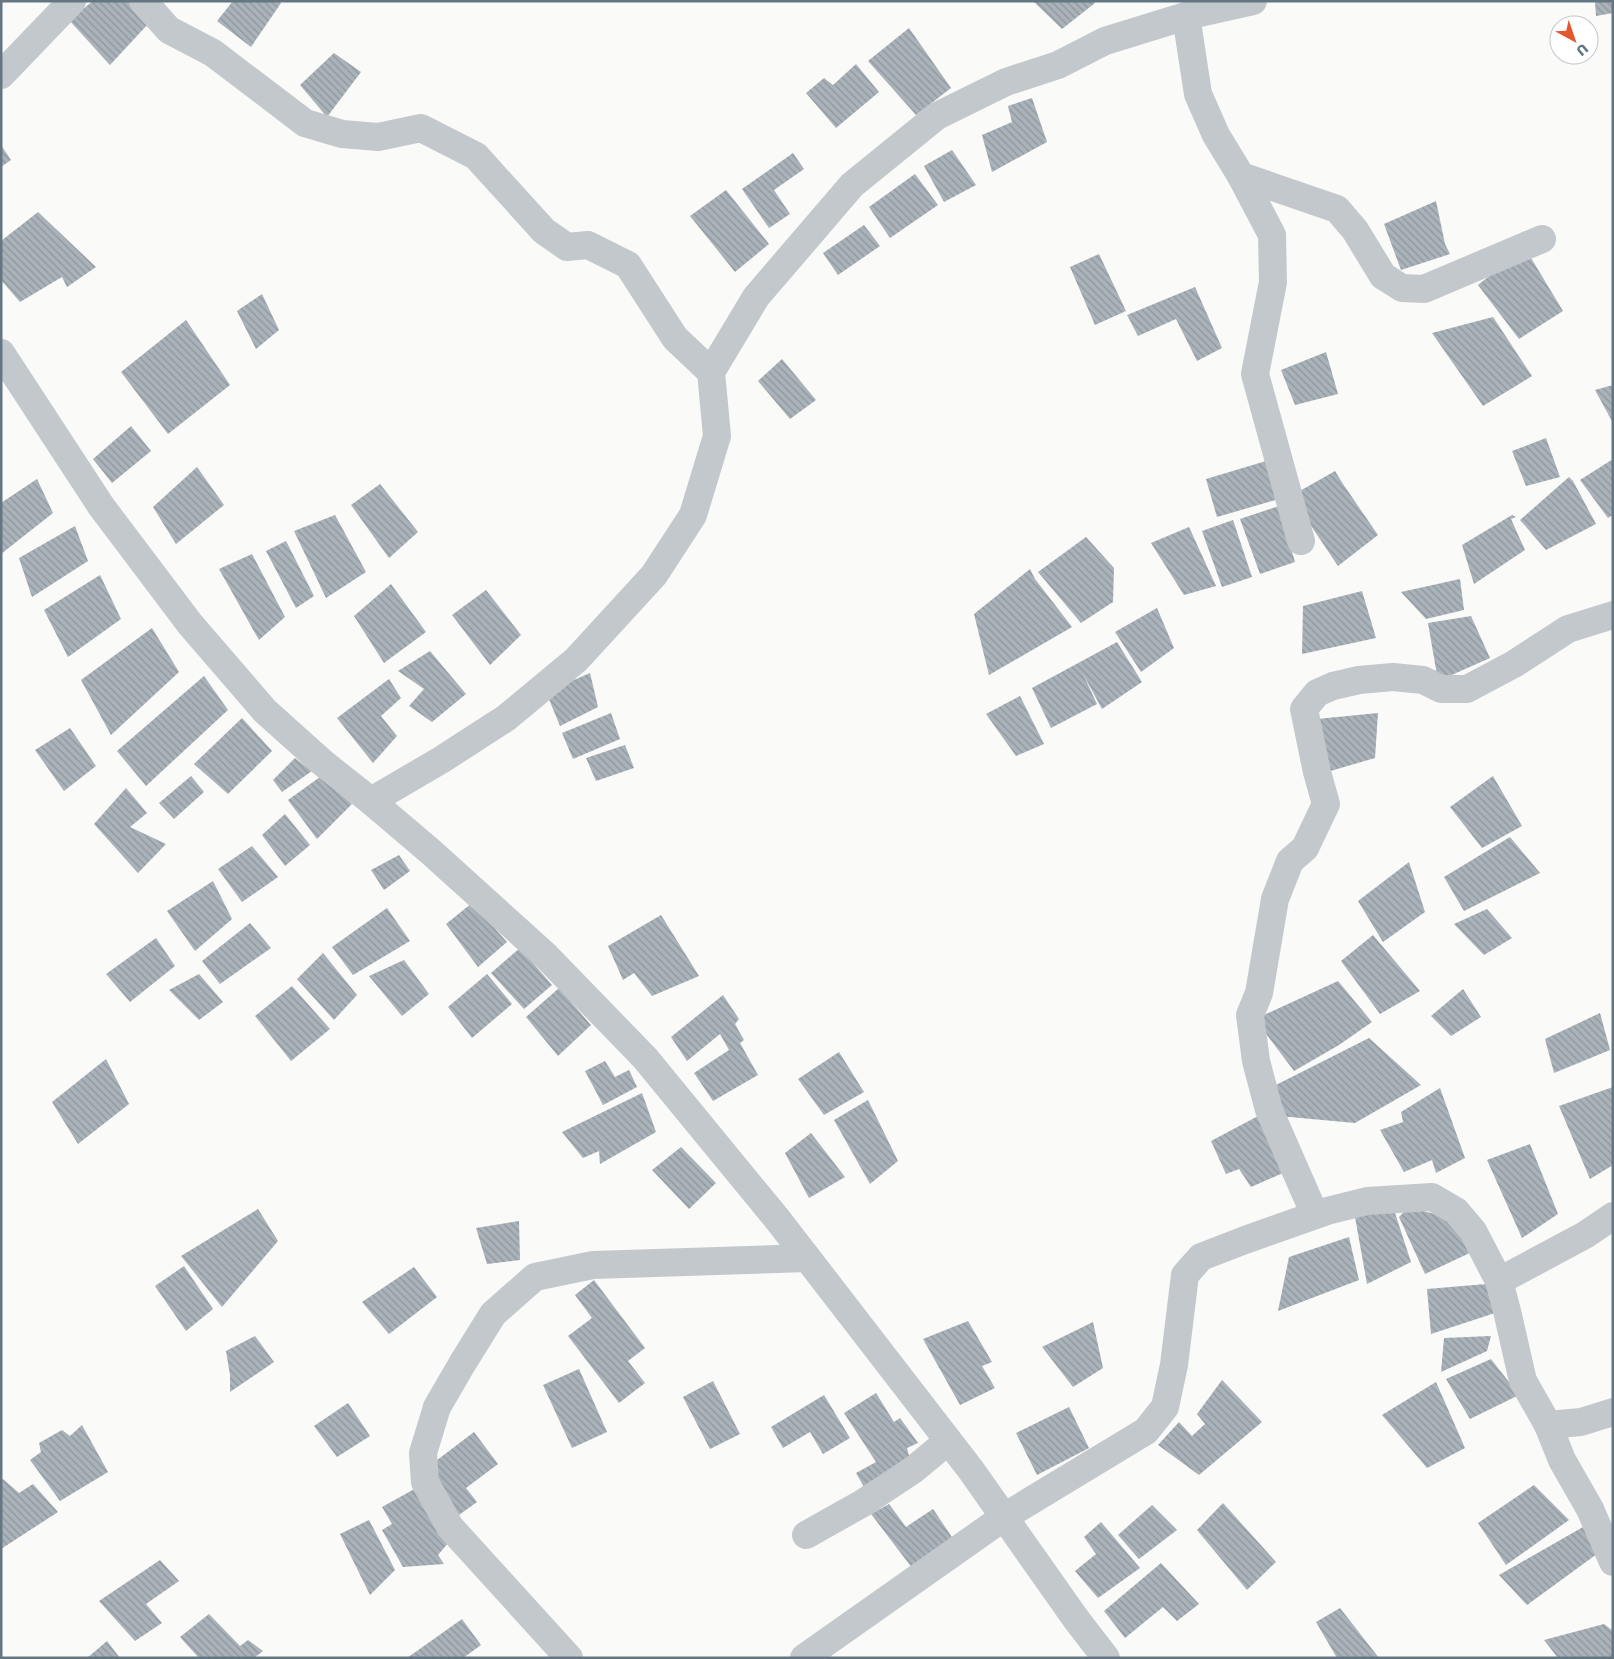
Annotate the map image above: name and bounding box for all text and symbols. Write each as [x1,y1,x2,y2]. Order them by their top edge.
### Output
north arrow [1549,15,1599,65]
text: U [1573,40,1591,59]

